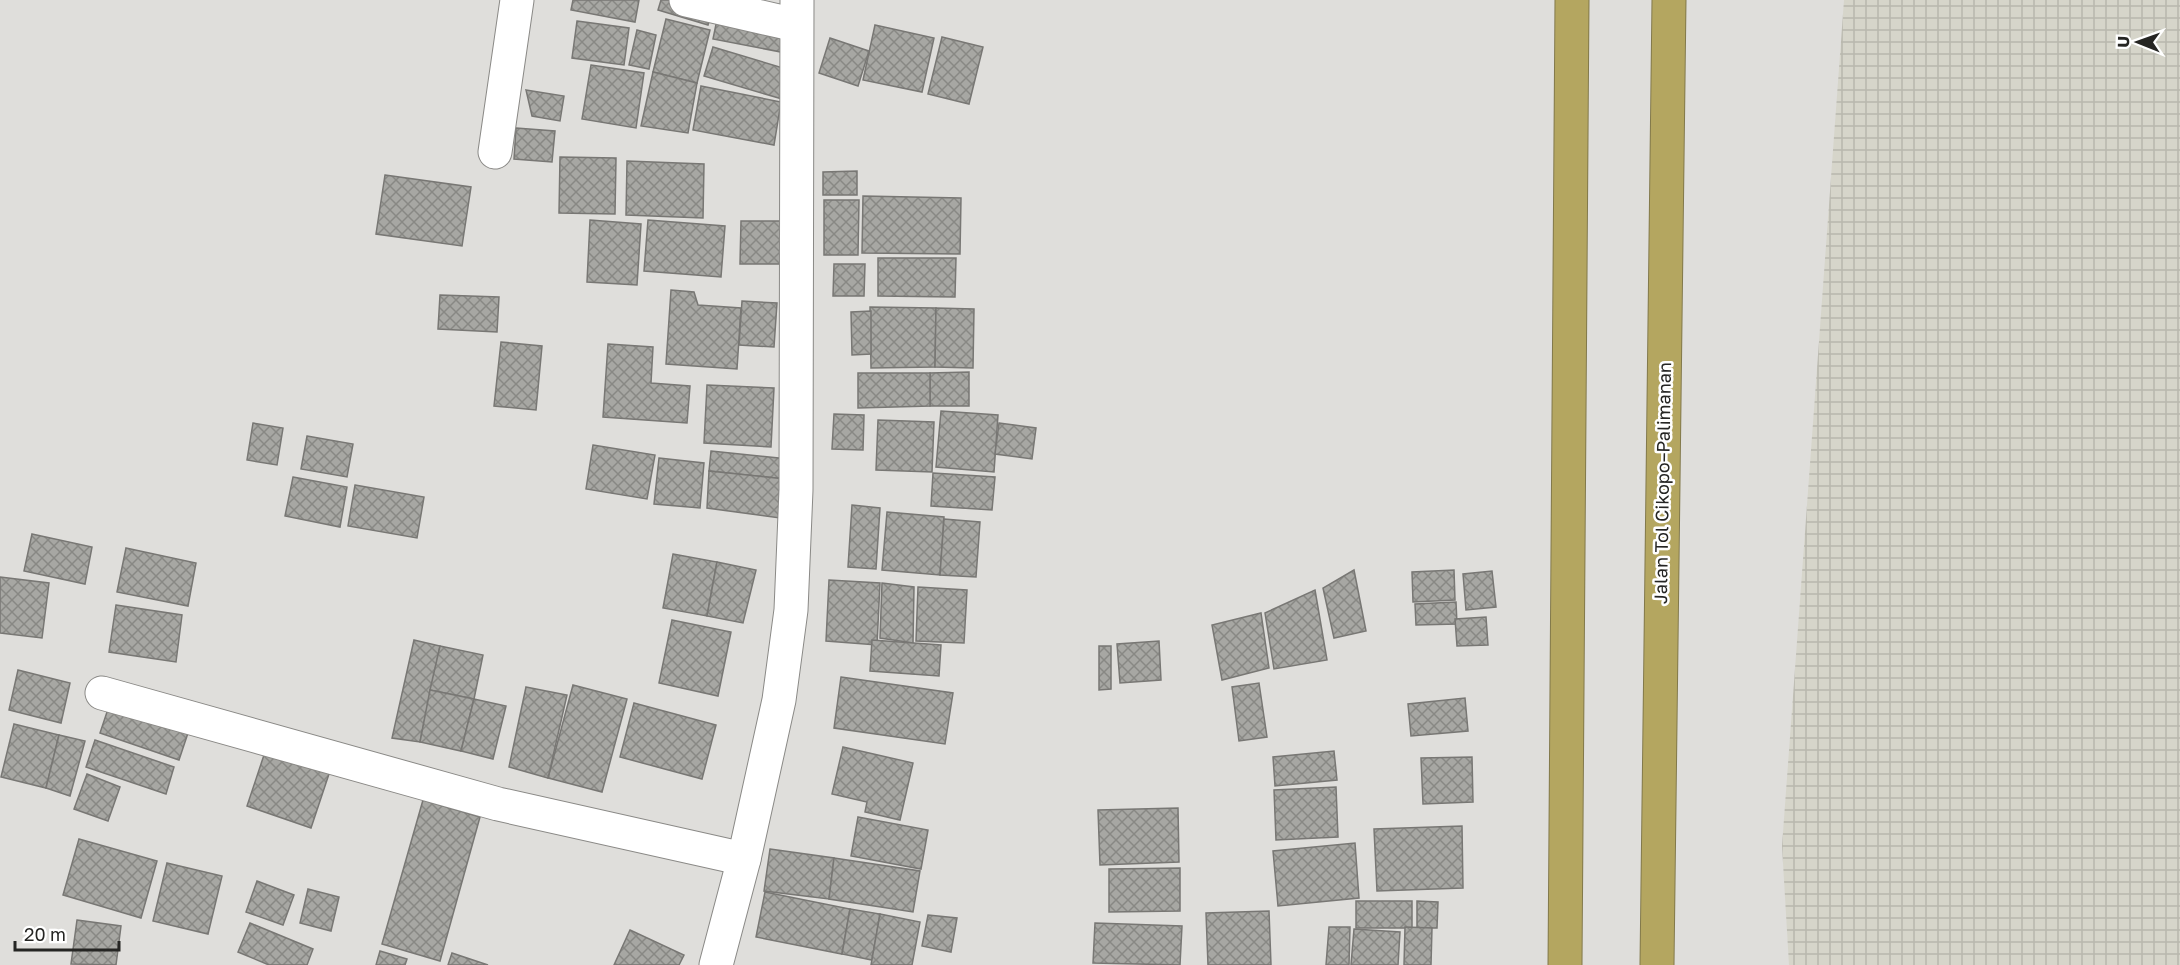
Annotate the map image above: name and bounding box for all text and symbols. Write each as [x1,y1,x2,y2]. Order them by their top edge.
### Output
north arrow [2108,12,2168,72]
text: U [2113,36,2133,48]
street label: Jalan Tol Cikopo–Palimanan [1649,362,1675,604]
scale bar [15,914,118,952]
text: 20 m [24,923,66,945]

